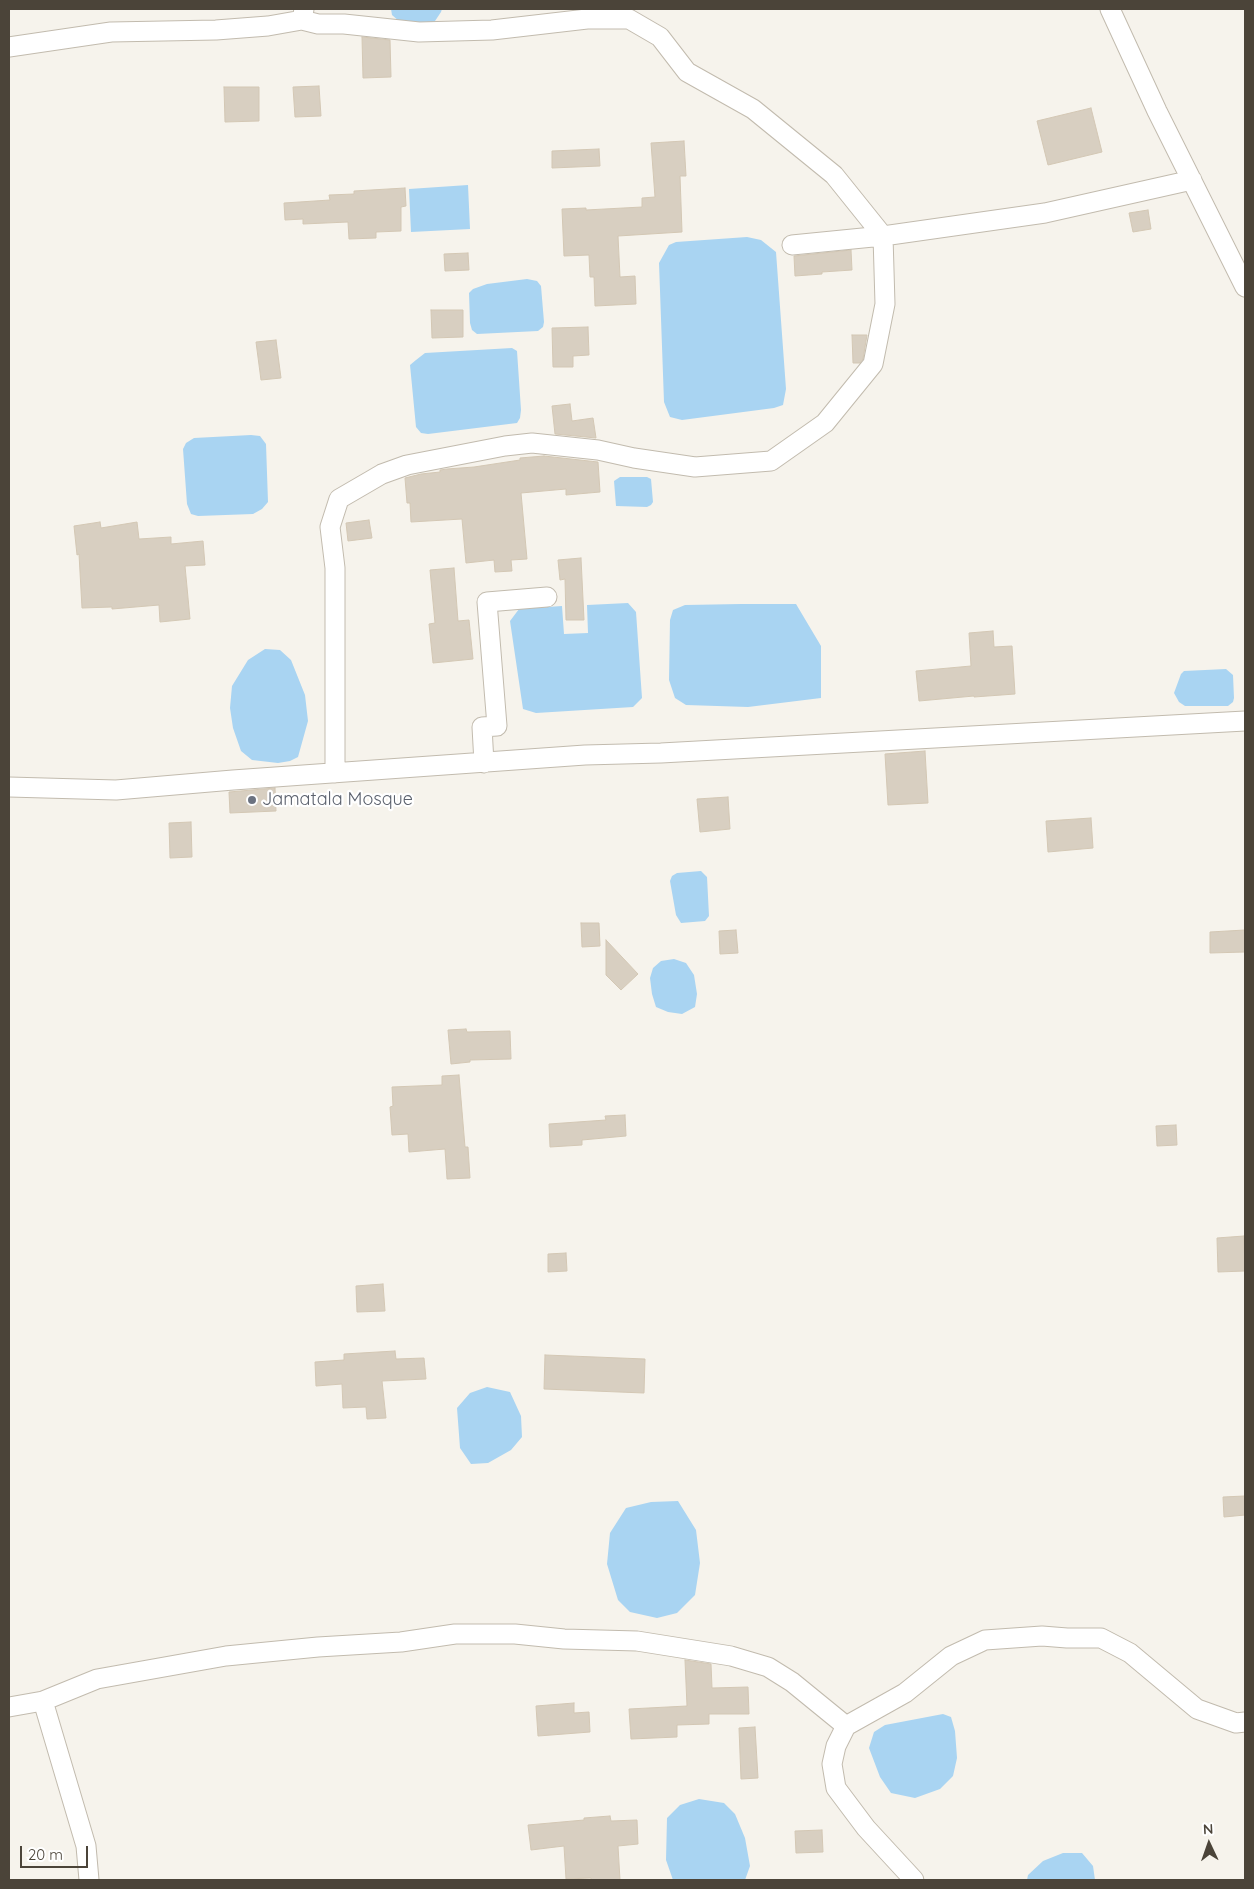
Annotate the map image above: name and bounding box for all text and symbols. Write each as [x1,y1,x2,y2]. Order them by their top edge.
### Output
place label: Jamatala Mosque [262,789,413,811]
marker: Jamatala Mosque [246,794,258,806]
north arrow [1184,1819,1234,1869]
text: N [1203,1820,1214,1838]
scale bar [22,1836,90,1868]
text: 20 m [28,1845,63,1864]

